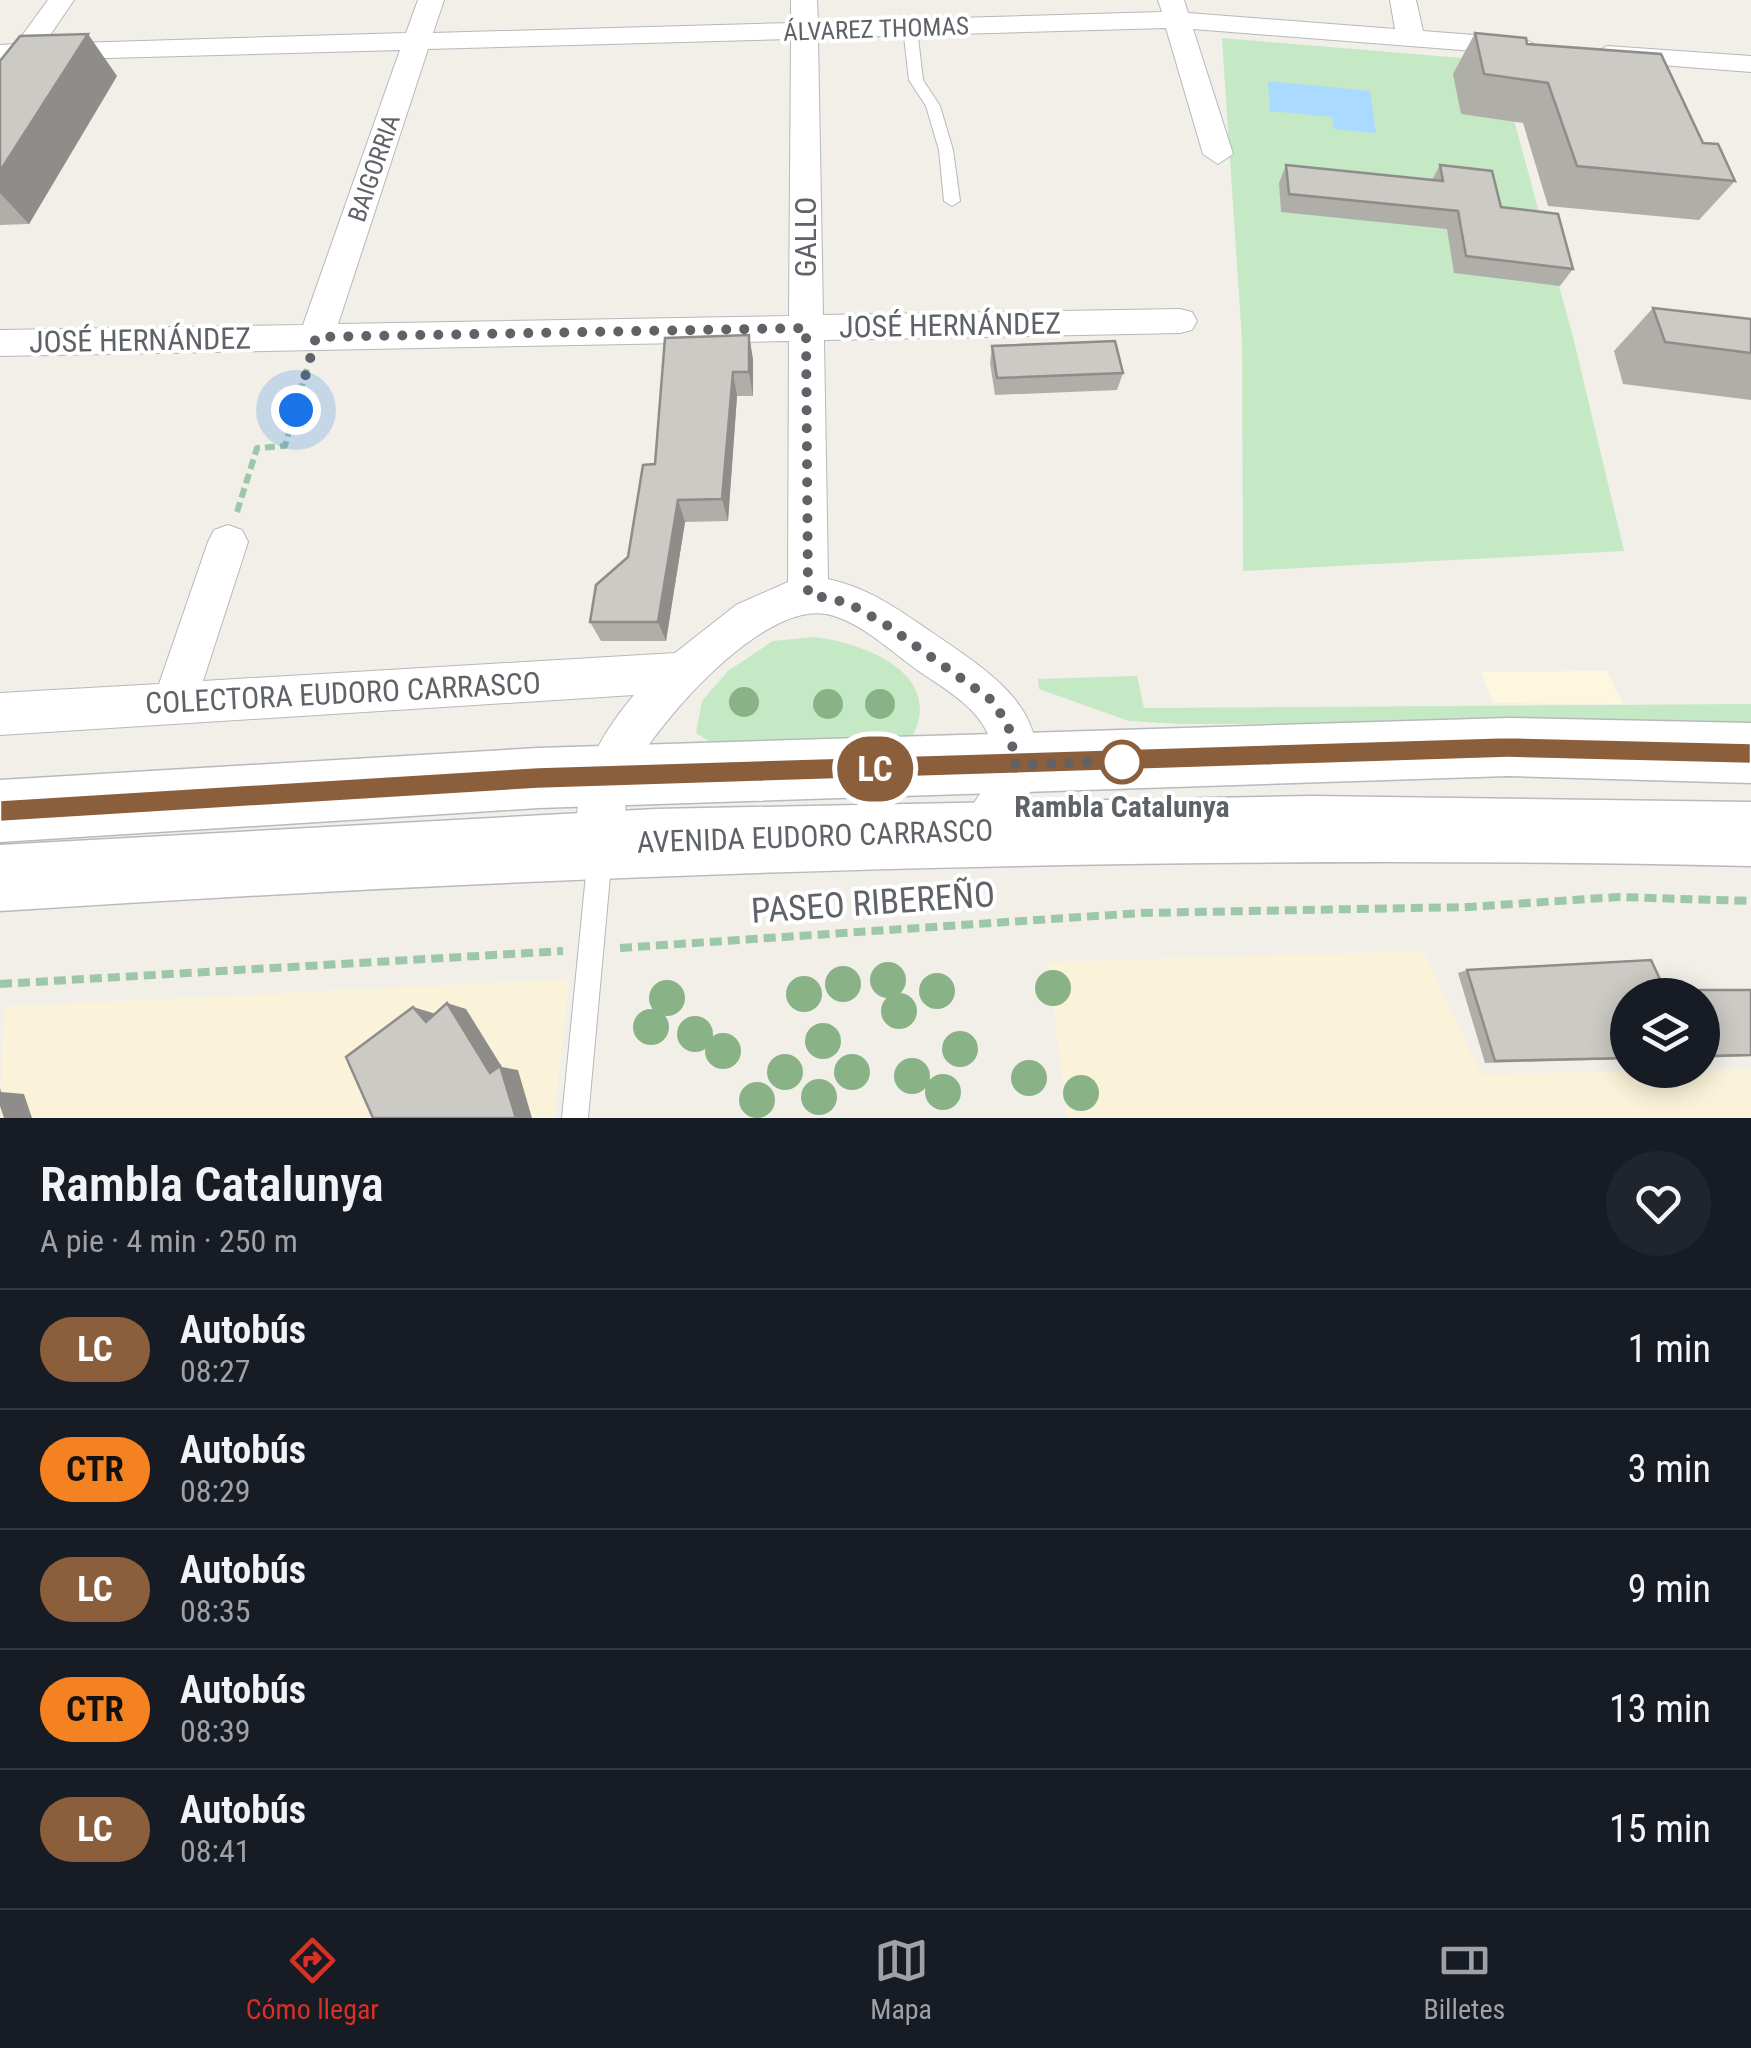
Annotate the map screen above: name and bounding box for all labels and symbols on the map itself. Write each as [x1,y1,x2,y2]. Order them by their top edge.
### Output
street label: ÁLVAREZ THOMAS [783,10,969,47]
street label: BAIGORRIA [342,111,406,225]
street label: GALLO [788,197,823,277]
street label: JOSÉ HERNÁNDEZ [839,306,1061,344]
street label: JOSÉ HERNÁNDEZ [29,321,251,359]
your location [271,385,321,435]
street label: COLECTORA EUDORO CARRASCO [144,665,542,721]
line badge: LC [830,736,920,802]
marker: Rambla Catalunya [1101,741,1143,783]
place label: Rambla Catalunya [1014,789,1230,824]
street label: AVENIDA EUDORO CARRASCO [636,812,994,860]
street label: PASEO RIBEREÑO [750,874,996,932]

